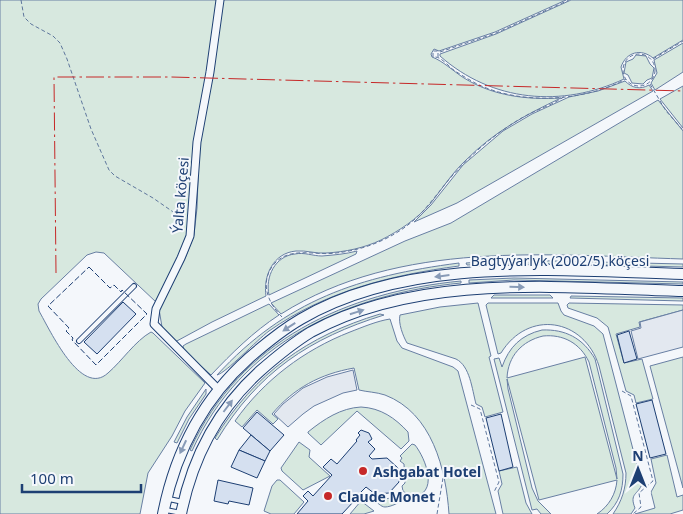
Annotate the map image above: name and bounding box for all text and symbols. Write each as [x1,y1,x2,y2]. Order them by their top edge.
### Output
street label: Ýalta köçesi [167,156,193,234]
street label: Bagtyýarlyk (2002/5) köçesi [471,251,649,270]
one-way arrow [434,272,450,280]
one-way arrow [509,284,525,292]
one-way arrow [350,308,365,316]
one-way arrow [282,322,296,331]
one-way arrow [223,399,233,413]
one-way arrow [179,440,187,454]
north arrow [613,444,663,494]
text: N [632,446,644,465]
scale bar [22,462,141,494]
place label: Ashgabat Hotel [373,462,481,481]
marker: Ashgabat Hotel [357,465,369,477]
text: 100 m [30,468,74,488]
place label: Claude Monet [338,487,435,506]
marker: Claude Monet [322,490,334,502]

